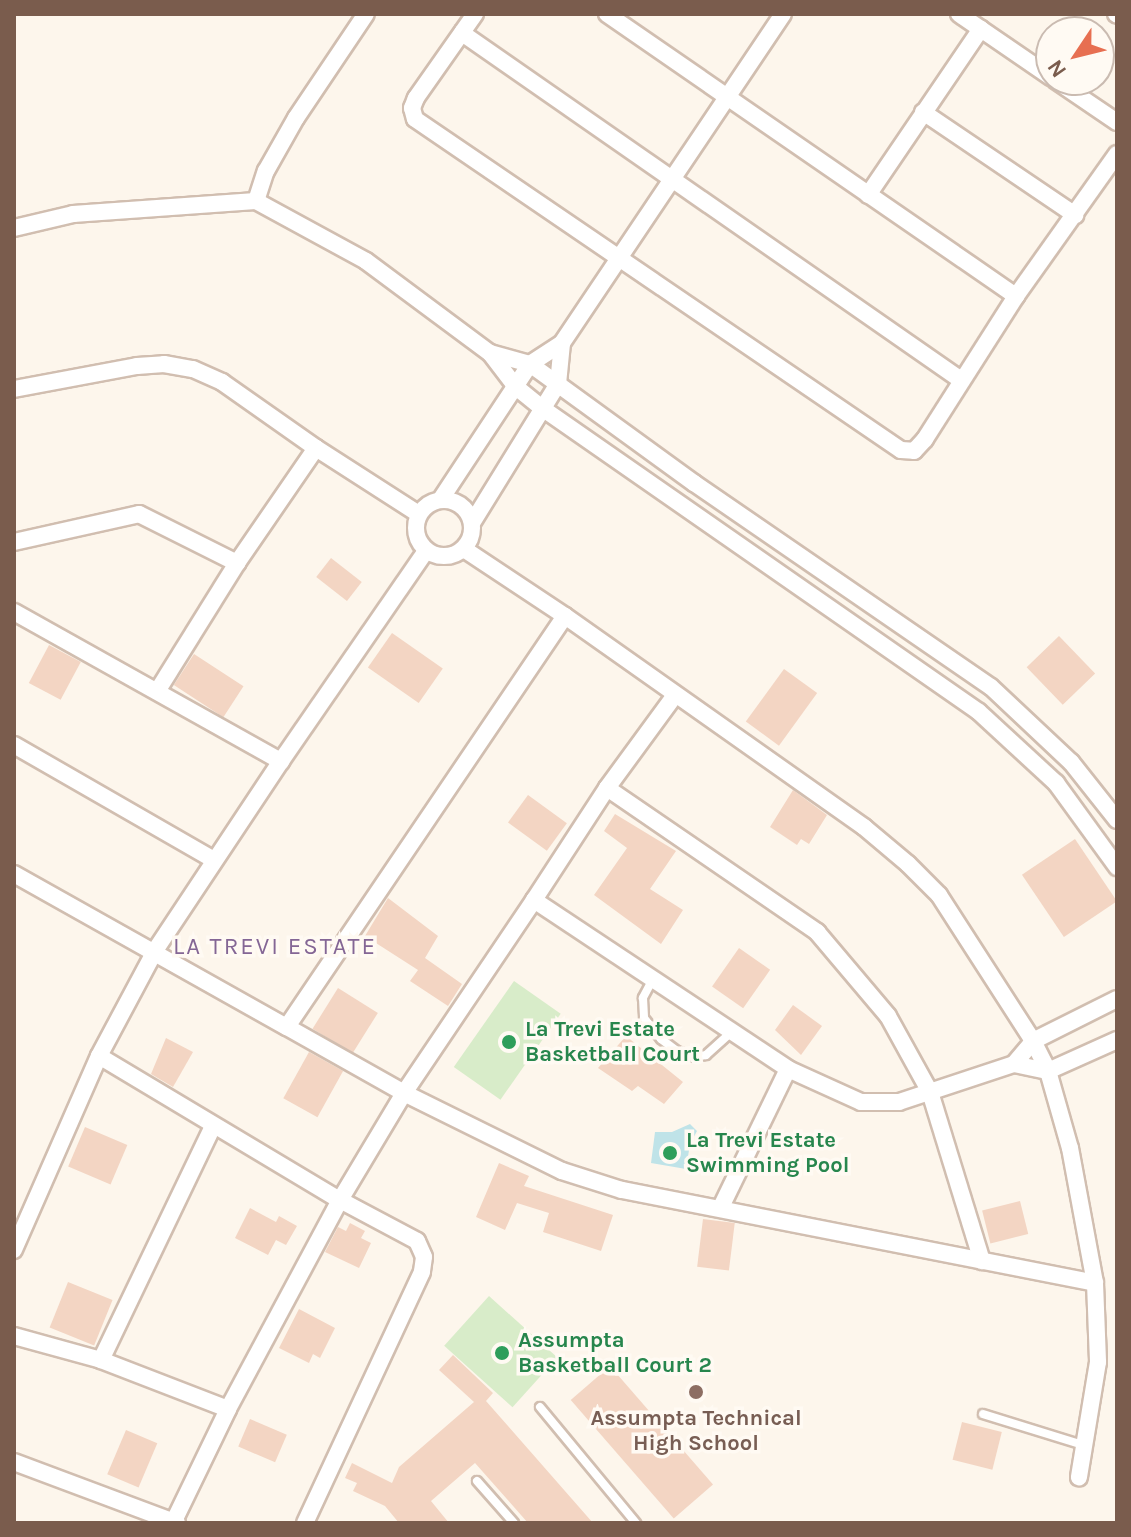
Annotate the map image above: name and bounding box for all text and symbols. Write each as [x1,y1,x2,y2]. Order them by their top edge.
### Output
north arrow [1035,16,1115,96]
text: N [1042,55,1072,83]
district label: LA TREVI ESTATE [173,933,377,961]
place label: La Trevi Estate Basketball Court [525,1016,700,1068]
marker: La Trevi Estate Basketball Court [500,1033,518,1051]
place label: La Trevi Estate Swimming Pool [686,1127,849,1178]
marker: La Trevi Estate Swimming Pool [661,1144,679,1162]
place label: Assumpta Basketball Court 2 [518,1327,712,1378]
marker: Assumpta Basketball Court 2 [493,1344,511,1362]
marker: Assumpta Technical High School [687,1383,705,1401]
place label: Assumpta Technical High School [590,1405,802,1456]

